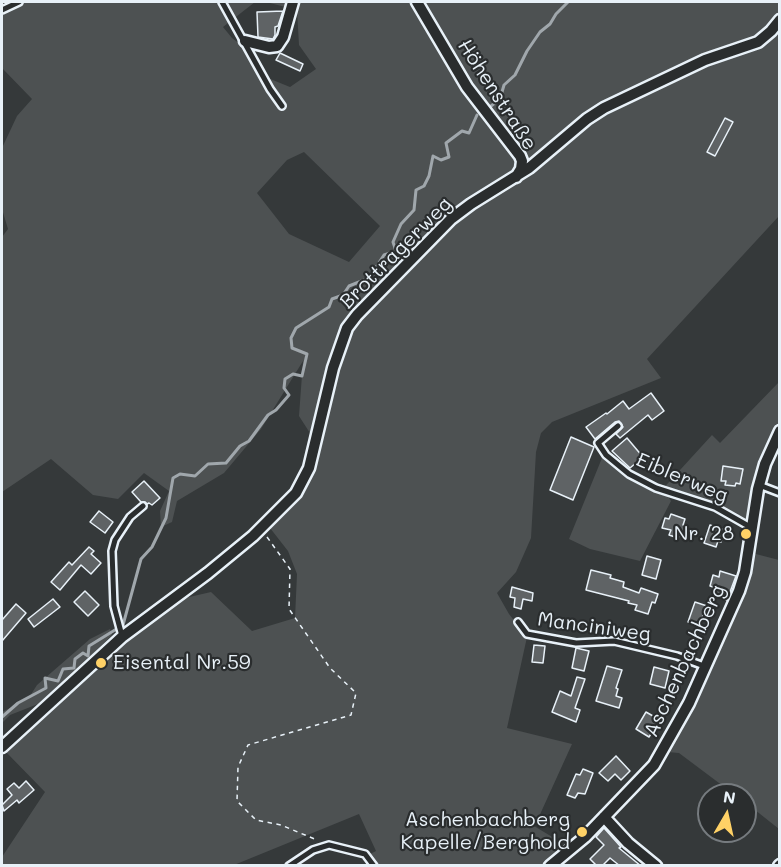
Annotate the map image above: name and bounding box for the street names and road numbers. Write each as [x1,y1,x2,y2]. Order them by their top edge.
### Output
street label: Höhenstraße [452,35,542,155]
street label: Brottragerweg [335,192,457,314]
street label: Eiblerweg [633,448,731,508]
street label: Aschenbachberg [639,581,731,741]
street label: Manciniweg [536,607,652,647]

